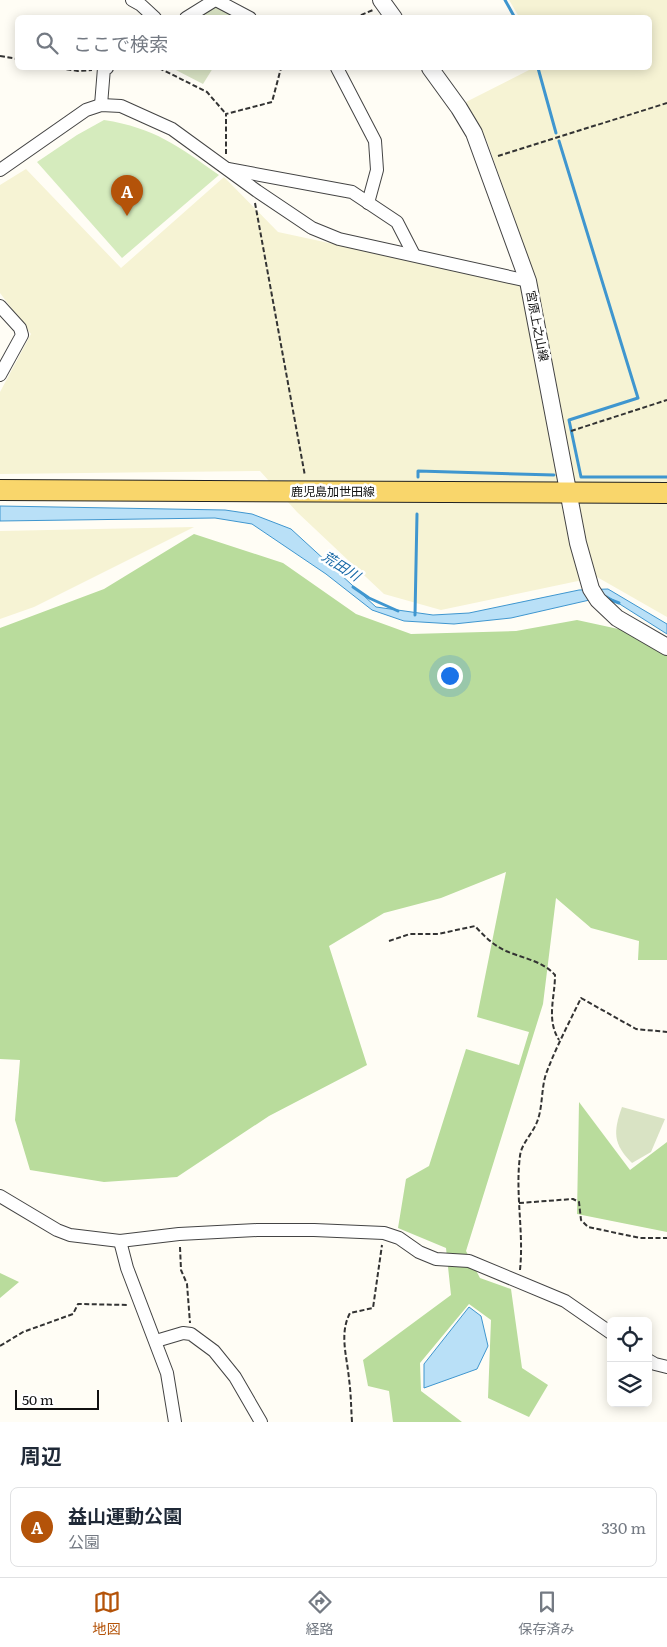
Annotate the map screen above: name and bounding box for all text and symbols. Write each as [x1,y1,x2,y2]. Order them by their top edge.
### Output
search box [15,15,652,70]
icon: search [33,29,61,57]
text: ここで検索 [73,29,168,57]
pin: A [111,175,143,216]
street label: 宮原上之山線 [522,289,554,363]
street label: 鹿児島加世田線 [291,482,375,500]
water label: 荒田川 [318,545,366,586]
your location [437,663,463,689]
map controls [607,1317,652,1407]
button: locate [607,1317,652,1362]
button: layers [607,1362,652,1407]
scale bar [15,1387,99,1410]
text: 50 m [22,1389,54,1409]
text: 周辺 [20,1439,62,1470]
text: 益山運動公園 [68,1501,182,1529]
text: A [31,1515,43,1539]
text: 330 m [601,1515,646,1539]
text: 公園 [68,1529,100,1553]
tab: 地図 [93,1588,121,1638]
tab: 経路 [306,1588,334,1638]
tab: 保存済み [519,1588,575,1638]

